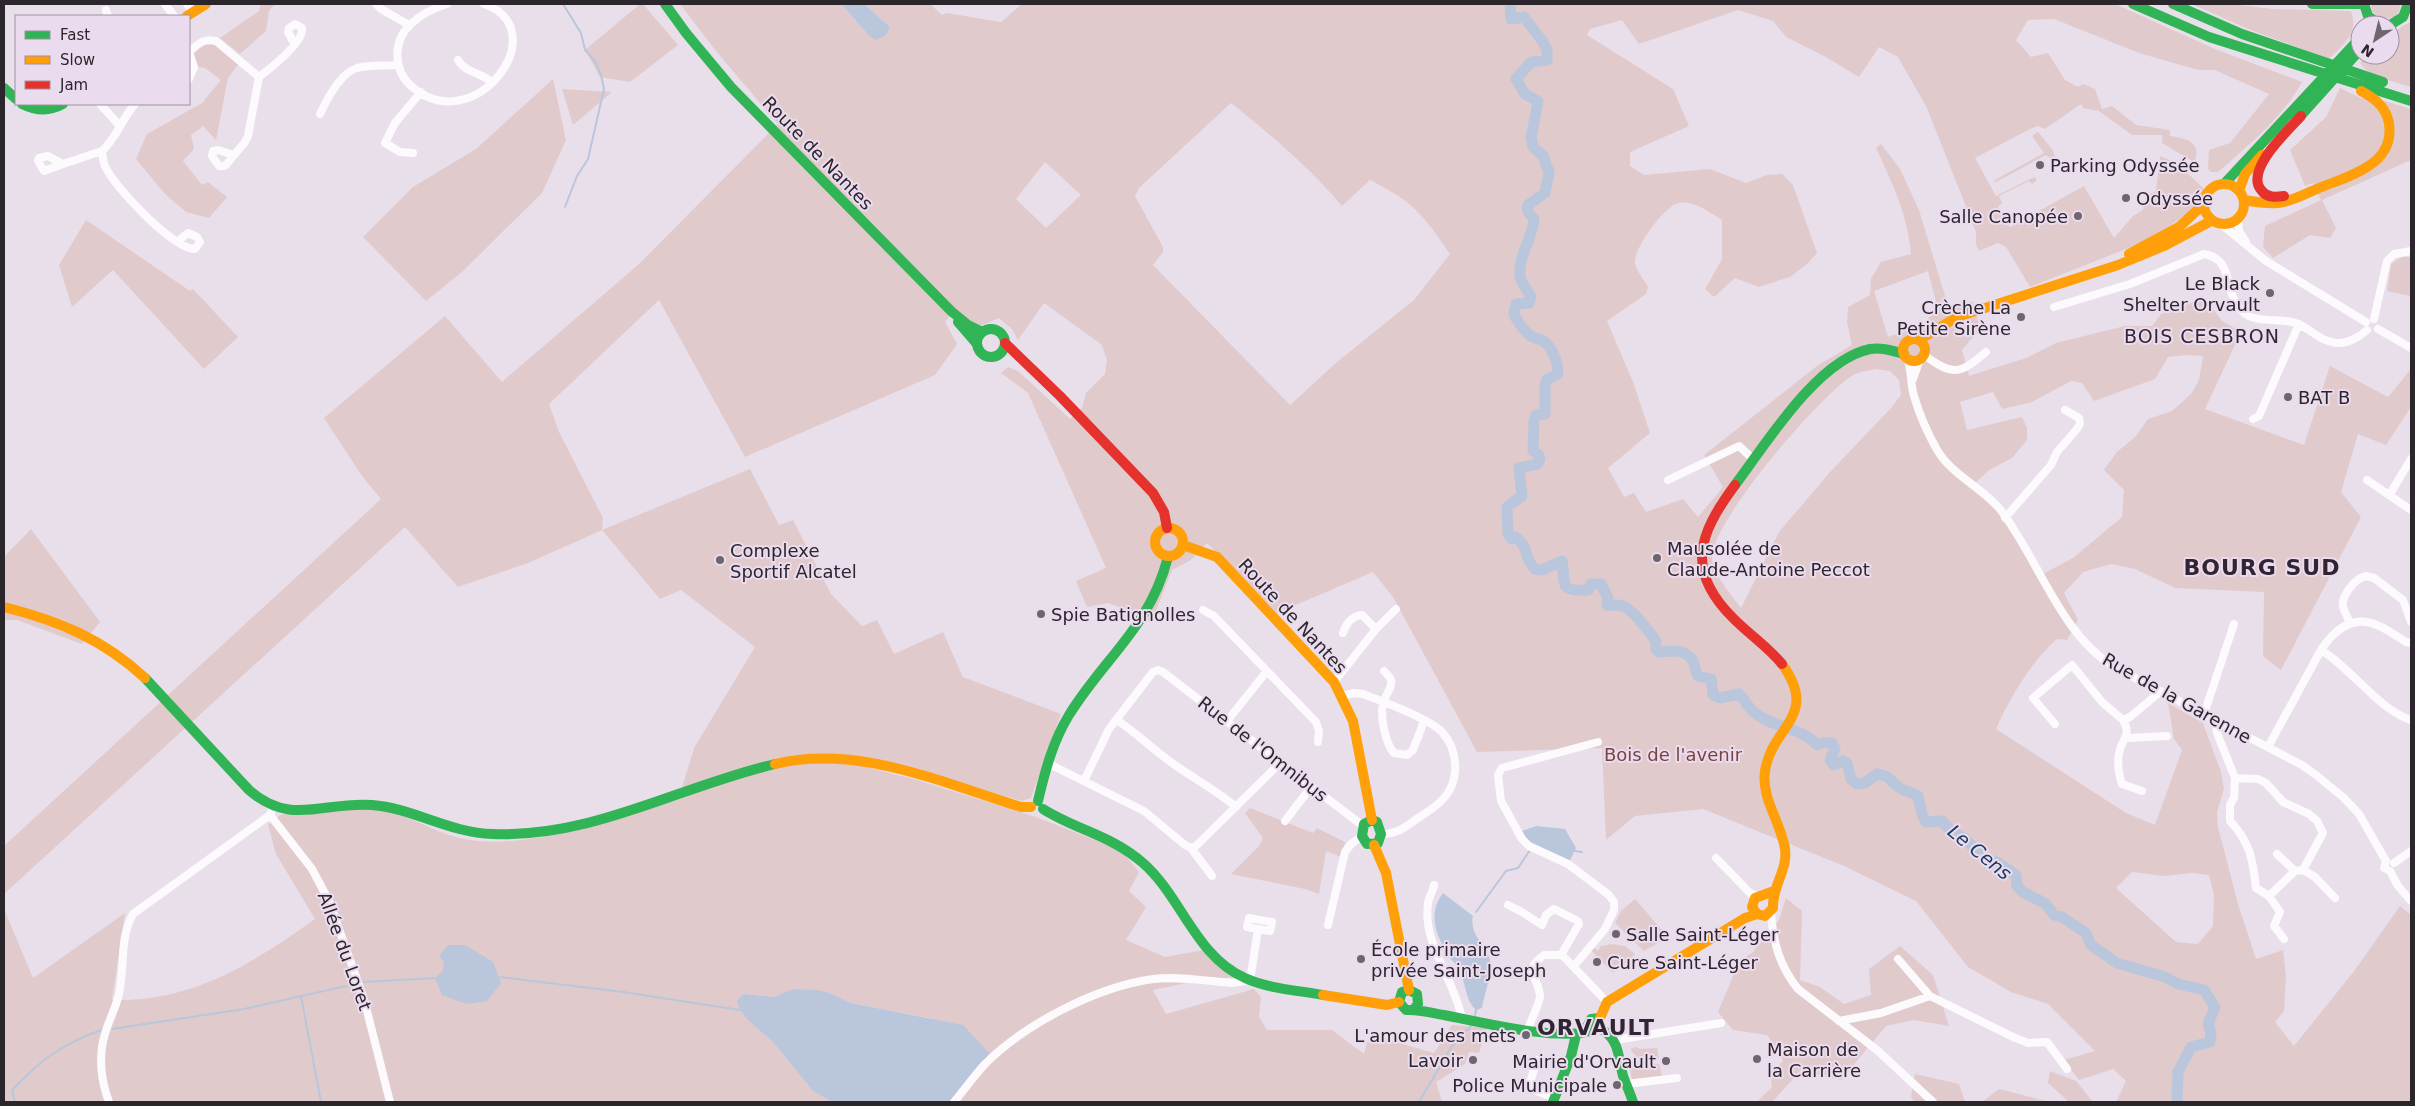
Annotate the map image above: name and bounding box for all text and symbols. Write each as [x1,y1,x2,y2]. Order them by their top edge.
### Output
legend [15,15,190,105]
north arrow [2350,15,2400,65]
text: Fast [60,26,90,44]
text: N [2358,41,2377,61]
text: Slow [60,51,95,69]
text: Jam [59,76,88,94]
street label: Route de Nantes [758,92,878,214]
place label: Parking Odyssée [2050,155,2200,176]
marker: Parking Odyssée [2034,159,2046,171]
place label: Odyssée [2136,188,2213,209]
marker: Odyssée [2120,192,2132,204]
place label: Salle Canopée [1939,206,2068,227]
marker: Salle Canopée [2072,210,2084,222]
place label: Le Black Shelter Orvault [2123,273,2261,315]
marker: Le Black Shelter Orvault [2264,287,2276,299]
place label: Crèche La Petite Sirène [1897,297,2011,339]
marker: Crèche La Petite Sirène [2015,311,2027,323]
district label: BOIS CESBRON [2124,325,2280,347]
place label: BAT B [2298,387,2350,408]
marker: BAT B [2282,391,2294,403]
place label: Mausolée de Claude-Antoine Peccot [1667,538,1870,580]
place label: Complexe Sportif Alcatel [730,540,857,582]
marker: Mausolée de Claude-Antoine Peccot [1651,552,1663,564]
marker: Complexe Sportif Alcatel [714,554,726,566]
street label: Route de Nantes [1234,554,1352,678]
district label: BOURG SUD [2184,555,2340,580]
place label: Spie Batignolles [1051,604,1195,625]
marker: Spie Batignolles [1035,608,1047,620]
street label: Rue de la Garenne [2099,648,2255,748]
street label: Rue de l'Omnibus [1194,692,1332,806]
park label: Bois de l'avenir [1604,744,1743,765]
water label: Le Cens [1944,820,2016,884]
street label: Allée du Loret [314,889,376,1013]
place label: Salle Saint-Léger [1626,924,1779,945]
marker: Salle Saint-Léger [1610,928,1622,940]
place label: École primaire privée Saint-Joseph [1371,939,1546,981]
place label: Cure Saint-Léger [1607,952,1758,973]
marker: École primaire privée Saint-Joseph [1355,953,1367,965]
marker: Cure Saint-Léger [1591,956,1603,968]
district label: ORVAULT [1537,1015,1655,1040]
place label: L'amour des mets [1354,1025,1516,1046]
marker: L'amour des mets [1520,1029,1532,1041]
place label: Maison de la Carrière [1767,1039,1861,1081]
place label: Lavoir [1408,1050,1464,1071]
place label: Mairie d'Orvault [1512,1051,1656,1072]
marker: Maison de la Carrière [1751,1053,1763,1065]
marker: Lavoir [1467,1054,1479,1066]
marker: Mairie d'Orvault [1660,1055,1672,1067]
place label: Police Municipale [1452,1075,1607,1096]
marker: Police Municipale [1611,1079,1623,1091]

